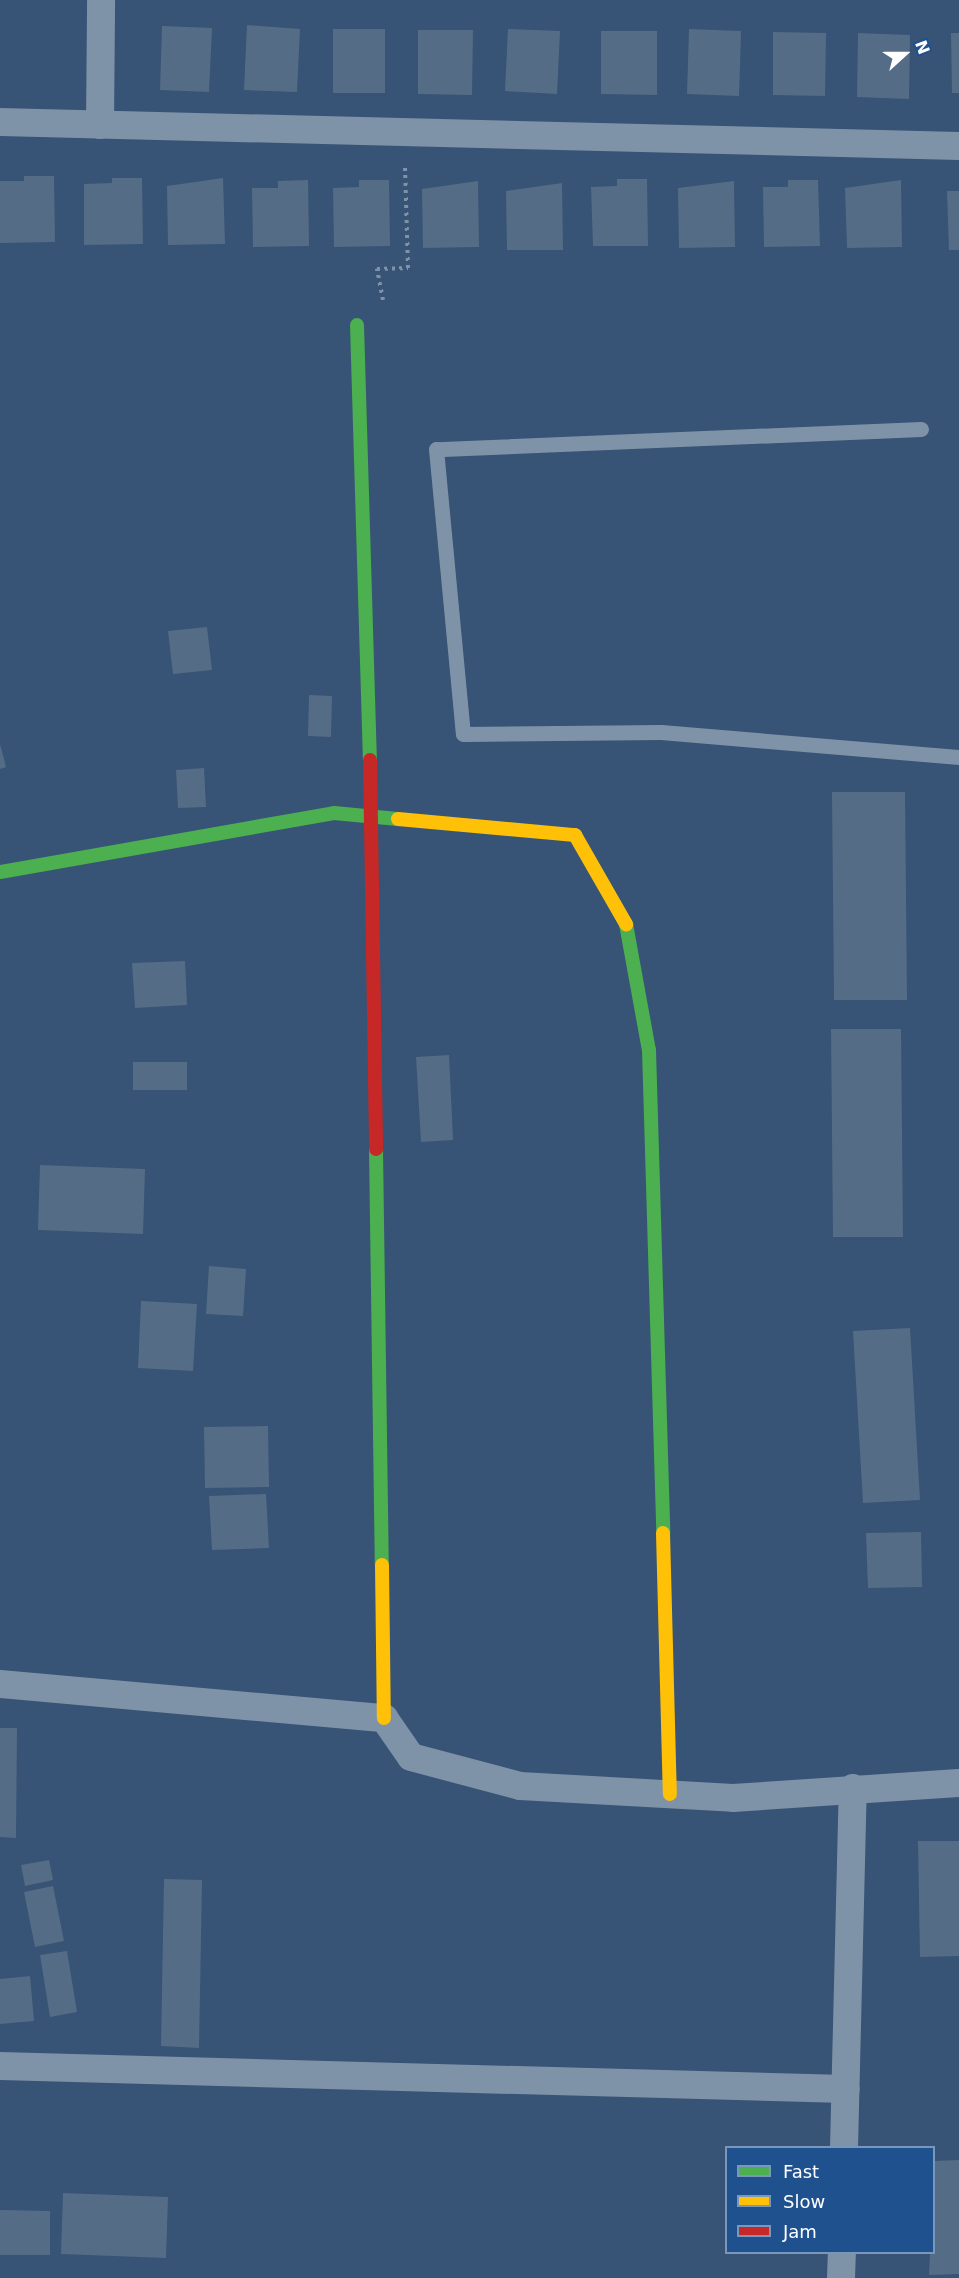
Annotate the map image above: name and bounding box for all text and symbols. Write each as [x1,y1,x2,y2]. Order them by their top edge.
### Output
north arrow [875,24,935,84]
text: N [911,38,934,57]
legend [725,2146,935,2254]
text: Fast [783,2161,819,2182]
text: Slow [783,2191,825,2212]
text: Jam [783,2221,817,2242]

